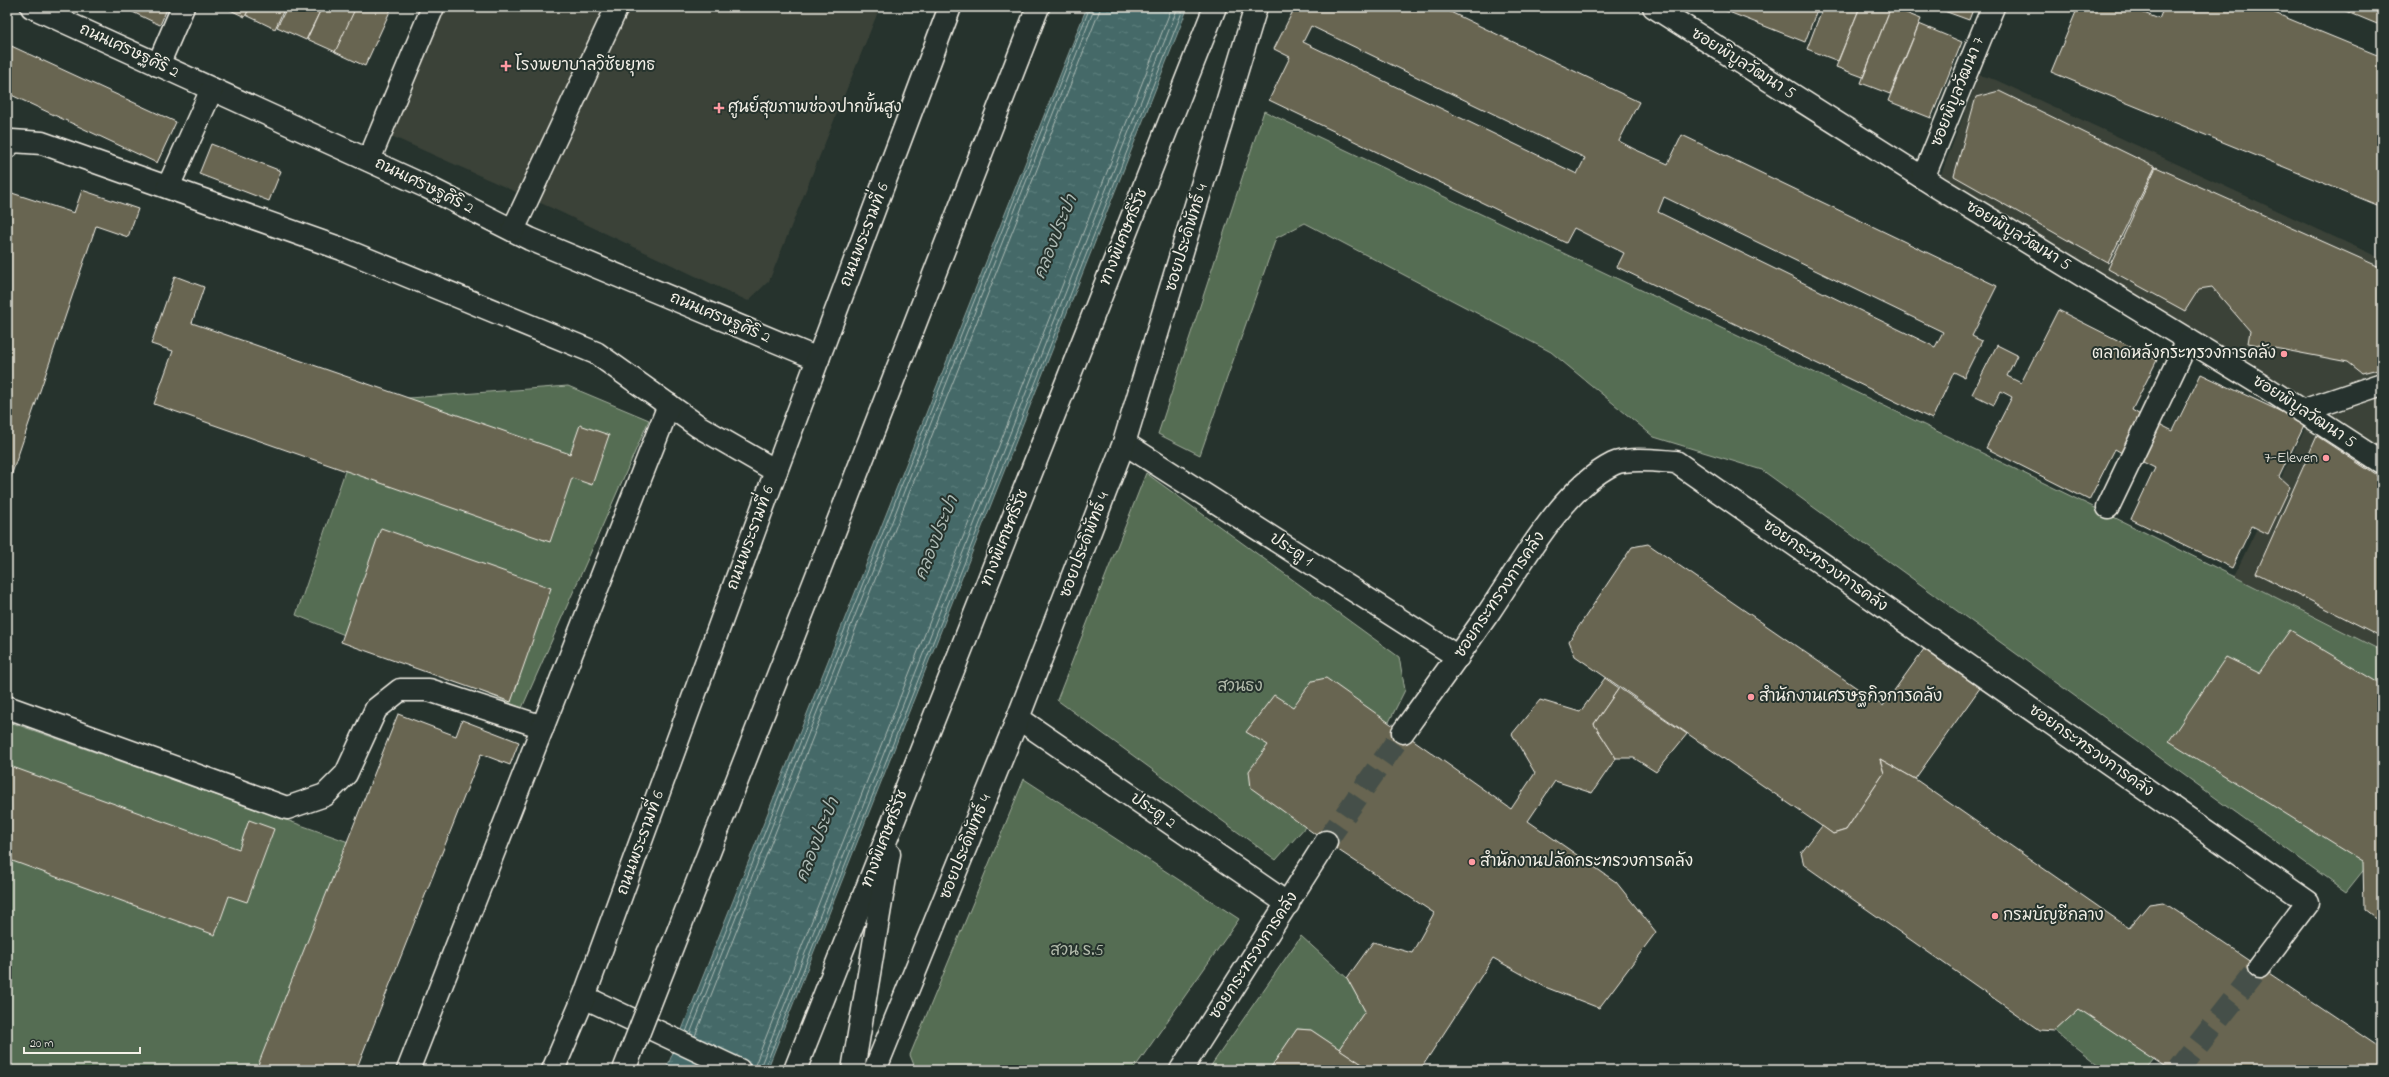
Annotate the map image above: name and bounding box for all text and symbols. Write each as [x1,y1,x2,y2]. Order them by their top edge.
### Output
street label: ถนนเศรษฐศิริ 2 [75,17,183,85]
street label: ซอยพิบูลวัฒนา 5 [1686,22,1800,106]
street label: ซอยพิบูลวัฒนา 7 [1925,33,1991,151]
place label: โรงพยาบาลวิชัยยุทธ [515,53,655,78]
marker: โรงพยาบาลวิชัยยุทธ [500,60,512,72]
place label: ศูนย์สุขภาพช่องปากขั้นสูง [728,92,902,120]
marker: ศูนย์สุขภาพช่องปากขั้นสูง [713,102,725,114]
street label: ถนนเศรษฐศิริ 2 [370,152,478,220]
street label: ถนนพระรามที่ 6 [830,178,896,290]
street label: ซอยประดิพัทธ์ 4 [1158,180,1215,295]
street label: ทางพิเศษศรีรัช [1094,185,1154,289]
water label: คลองประปา [1028,190,1085,283]
street label: ซอยพิบูลวัฒนา 5 [1961,195,2075,277]
street label: ถนนเศรษฐศิริ 2 [666,286,774,350]
place label: ตลาดหลังกระทรวงการคลัง [2092,342,2276,366]
marker: ตลาดหลังกระทรวงการคลัง [2279,349,2289,359]
street label: ซอยพิบูลวัฒนา 5 [2248,369,2360,455]
place label: 7-Eleven [2264,446,2318,470]
marker: 7-Eleven [2321,453,2331,463]
street label: ถนนพระรามที่ 6 [716,481,781,594]
street label: ทางพิเศษศรีรัช [975,486,1035,590]
street label: ซอยประดิพัทธ์ 4 [1053,488,1116,601]
water label: คลองประปา [909,491,966,584]
street label: ซอยกระทรวงการคลัง [1757,514,1893,618]
street label: ประตู 1 [1265,527,1317,573]
street label: ซอยกระทรวงการคลัง [1449,527,1551,663]
park label: สวนธง [1217,675,1263,699]
place label: สำนักงานเศรษฐกิจการคลัง [1759,685,1942,709]
marker: สำนักงานเศรษฐกิจการคลัง [1746,692,1756,702]
street label: ซอยกระทรวงการคลัง [2023,699,2159,803]
street label: ถนนพระรามที่ 6 [606,786,671,899]
street label: ทางพิเศษศรีรัช [855,787,915,891]
street label: ประตู 2 [1125,787,1181,835]
street label: ซอยประดิพัทธ์ 4 [933,790,998,903]
water label: คลองประปา [790,793,847,886]
place label: สำนักงานปลัดกระทรวงการคลัง [1480,850,1693,874]
marker: สำนักงานปลัดกระทรวงการคลัง [1467,857,1477,867]
street label: ซอยกระทรวงการคลัง [1204,887,1304,1025]
place label: กรมบัญชีกลาง [2003,904,2104,928]
marker: กรมบัญชีกลาง [1990,911,2000,921]
park label: สวน ร.5 [1050,939,1104,963]
scale bar [24,1029,140,1055]
text: 20 m [30,1035,53,1053]

